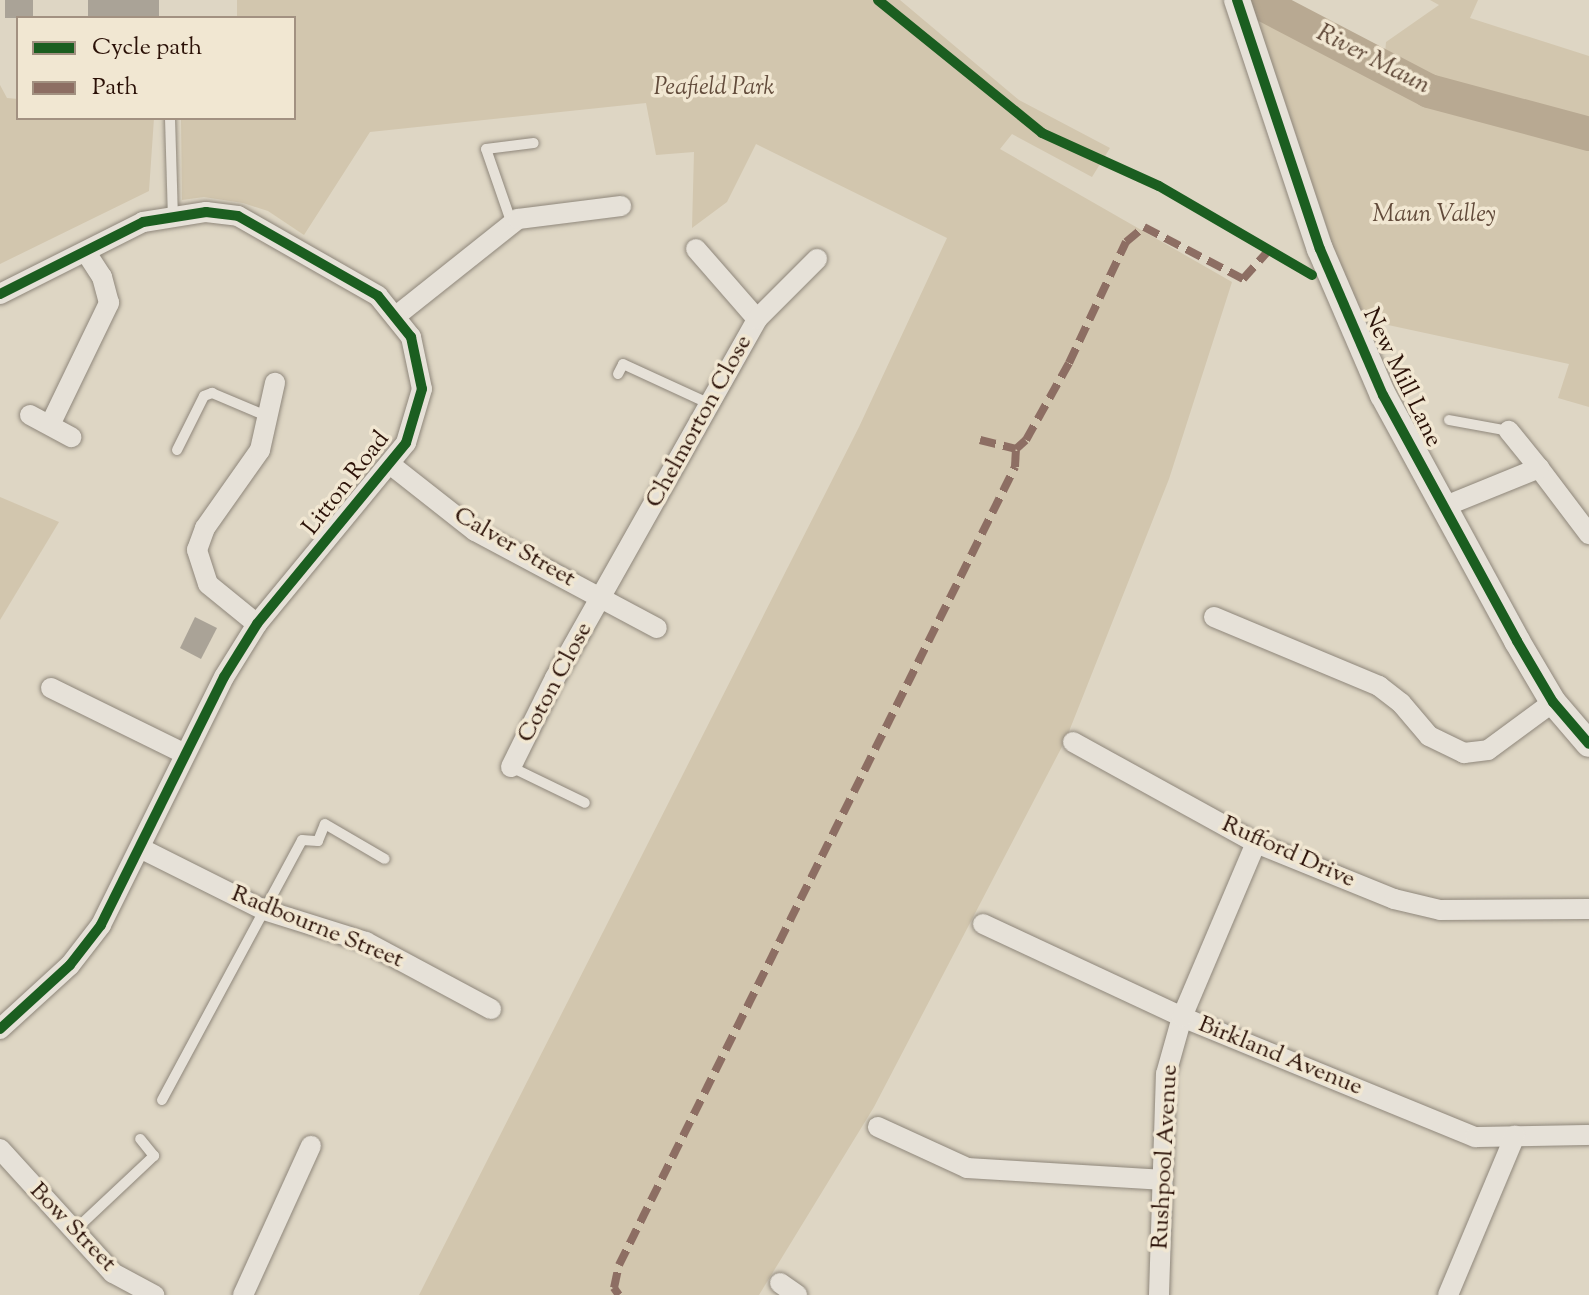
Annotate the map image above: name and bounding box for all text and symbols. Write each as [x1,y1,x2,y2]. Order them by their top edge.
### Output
legend [16,16,296,120]
water label: River Maun [1311,18,1435,102]
text: Cycle path [92,31,202,65]
text: Path [92,71,138,105]
park label: Peafield Park [654,75,774,103]
park label: Maun Valley [1372,202,1496,230]
street label: New Mill Lane [1355,304,1447,452]
street label: Chelmorton Close [641,331,759,513]
street label: Litton Road [297,426,397,542]
street label: Calver Street [448,502,580,594]
street label: Coton Close [512,618,600,748]
street label: Rufford Drive [1217,811,1359,895]
street label: Radbourne Street [227,880,407,976]
street label: Birkland Avenue [1194,1011,1366,1103]
street label: Rushpool Avenue [1147,1064,1185,1250]
street label: Bow Street [23,1178,121,1278]

